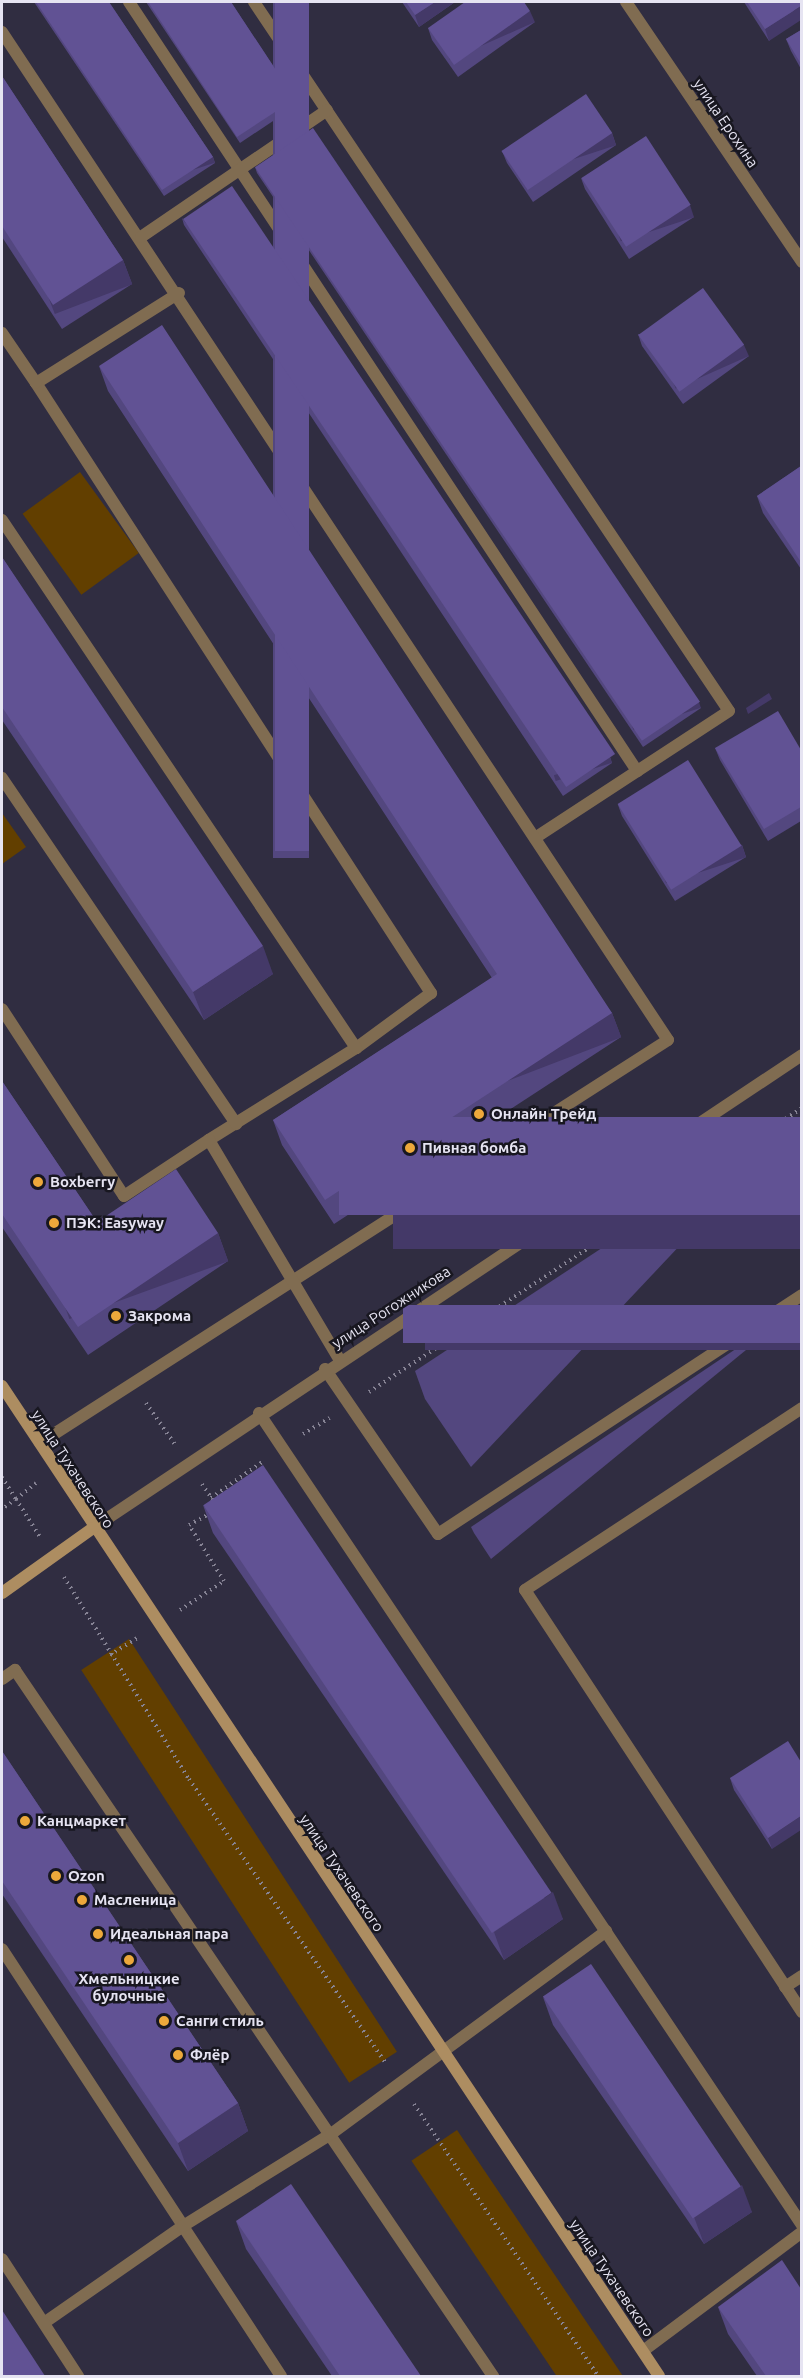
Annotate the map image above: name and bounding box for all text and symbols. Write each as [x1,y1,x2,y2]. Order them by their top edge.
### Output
street label: улица Ерохина [690,75,762,171]
place label: Онлайн Трейд [491,1105,596,1123]
marker: Онлайн Трейд [472,1107,486,1121]
place label: Пивная бомба [422,1139,526,1157]
marker: Пивная бомба [403,1141,417,1155]
place label: Boxberry [50,1173,115,1191]
marker: Boxberry [31,1175,45,1189]
place label: ПЭК: Easyway [66,1214,164,1232]
marker: ПЭК: Easyway [47,1216,61,1230]
street label: улица Рогожникова [328,1262,454,1352]
place label: Закрома [128,1307,191,1325]
marker: Закрома [109,1309,123,1323]
street label: улица Тухачевского [28,1406,118,1532]
street label: улица Тухачевского [296,1811,388,1935]
place label: Канцмаркет [37,1812,126,1830]
marker: Канцмаркет [18,1814,32,1828]
place label: Ozon [68,1867,105,1885]
marker: Ozon [49,1869,63,1883]
place label: Масленица [94,1891,176,1909]
marker: Масленица [75,1893,89,1907]
place label: Идеальная пара [110,1925,229,1943]
marker: Идеальная пара [91,1927,105,1941]
marker: Хмельницкие булочные [122,1953,136,1967]
place label: Хмельницкие булочные [78,1969,180,2004]
place label: Санги стиль [176,2012,264,2030]
marker: Санги стиль [157,2014,171,2028]
place label: Флёр [190,2046,229,2064]
marker: Флёр [171,2048,185,2062]
street label: улица Тухачевского [566,2216,658,2340]

